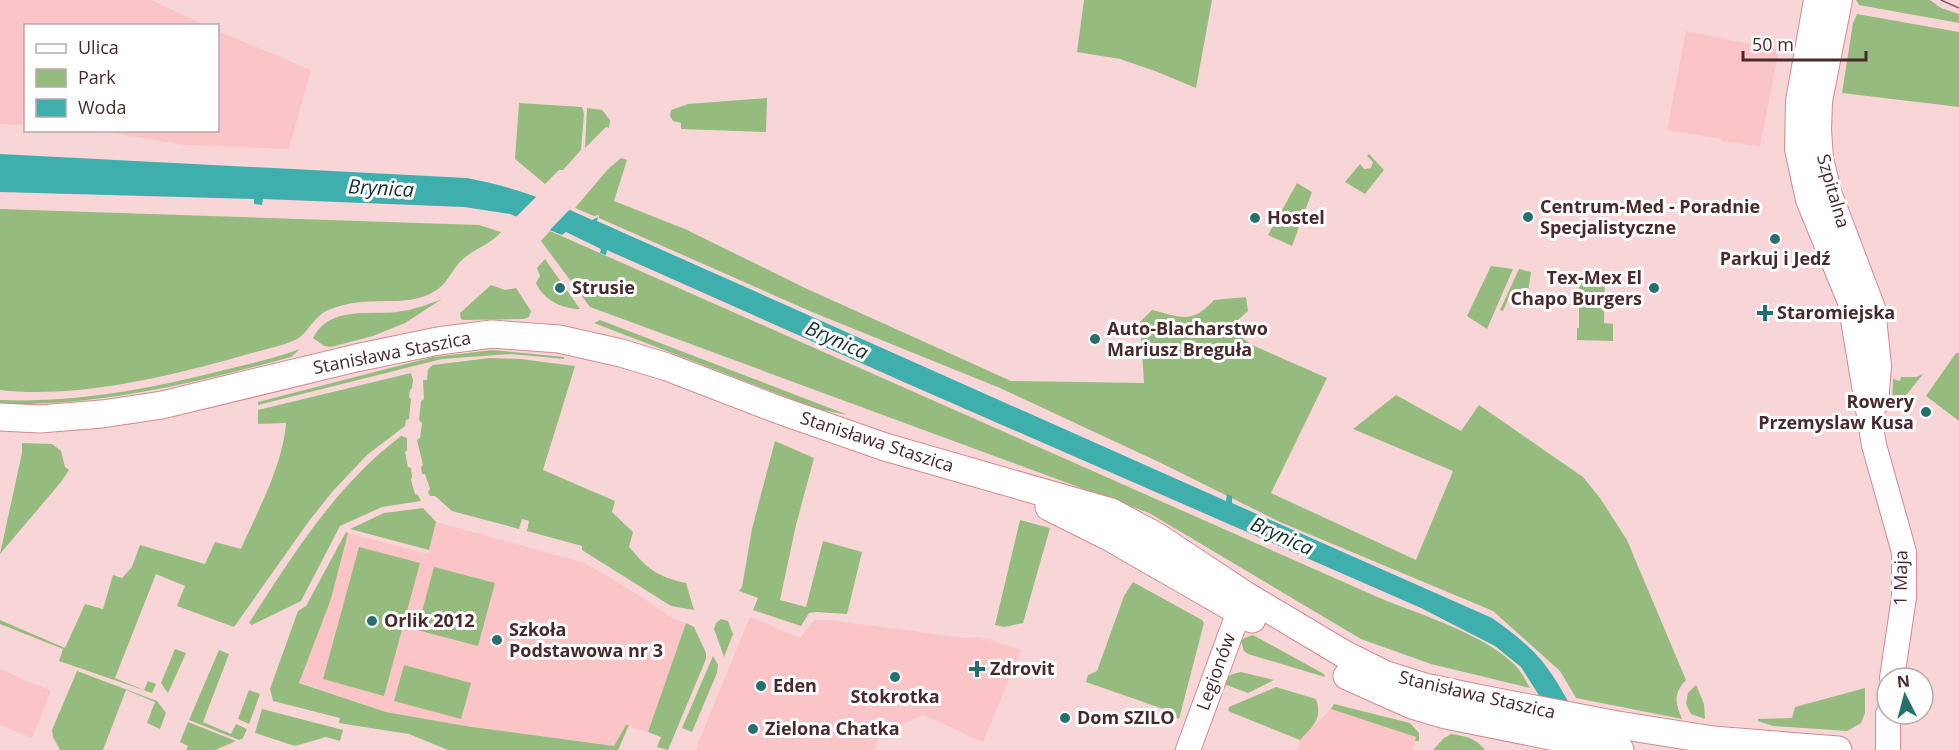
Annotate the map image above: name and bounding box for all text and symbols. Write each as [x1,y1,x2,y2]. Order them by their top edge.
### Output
legend [24,24,219,132]
scale bar [1743,24,1866,62]
text: 50 m [1752,32,1794,56]
text: Ulica [78,35,119,59]
text: Park [78,65,116,89]
text: Woda [78,95,126,119]
street label: Szpitalna [1812,151,1856,230]
water label: Brynica [347,172,415,203]
place label: Centrum-Med - Poradnie Specjalistyczne [1540,194,1760,239]
place label: Hostel [1267,205,1325,229]
marker: Centrum-Med - Poradnie Specjalistyczne [1521,210,1535,224]
marker: Hostel [1248,211,1262,225]
marker: Parkuj i Jedź [1768,232,1782,246]
place label: Parkuj i Jedź [1720,246,1830,270]
place label: Tex-Mex El Chapo Burgers [1511,265,1642,310]
place label: Strusie [572,275,635,299]
marker: Strusie [553,281,567,295]
marker: Tex-Mex El Chapo Burgers [1647,281,1661,295]
place label: Staromiejska [1777,300,1895,324]
marker: Staromiejska [1758,306,1772,320]
water label: Brynica [802,314,873,365]
place label: Auto-Blacharstwo Mariusz Breguła [1107,316,1268,361]
street label: Stanisława Staszica [311,325,473,379]
marker: Auto-Blacharstwo Mariusz Breguła [1088,332,1102,346]
place label: Rowery Przemyslaw Kusa [1758,389,1915,434]
street label: Stanisława Staszica [797,405,957,477]
marker: Rowery Przemyslaw Kusa [1919,405,1933,419]
water label: Brynica [1247,510,1318,561]
street label: 1 Maja [1888,550,1912,606]
place label: Orlik 2012 [384,608,475,632]
marker: Orlik 2012 [365,614,379,628]
place label: Szkoła Podstawowa nr 3 [509,617,663,662]
street label: Legionów [1190,630,1240,714]
marker: Szkoła Podstawowa nr 3 [490,633,504,647]
place label: Zdrovit [990,656,1055,680]
marker: Zdrovit [968,660,986,678]
street label: Stanisława Staszica [1397,664,1558,724]
north arrow [1875,666,1935,726]
text: N [1896,669,1911,693]
marker: Stokrotka [888,670,902,684]
place label: Eden [773,673,817,697]
marker: Eden [754,679,768,693]
place label: Stokrotka [850,684,940,708]
place label: Dom SZILO [1077,705,1175,729]
marker: Dom SZILO [1058,711,1072,725]
place label: Zielona Chatka [765,716,900,740]
marker: Zielona Chatka [746,722,760,736]

